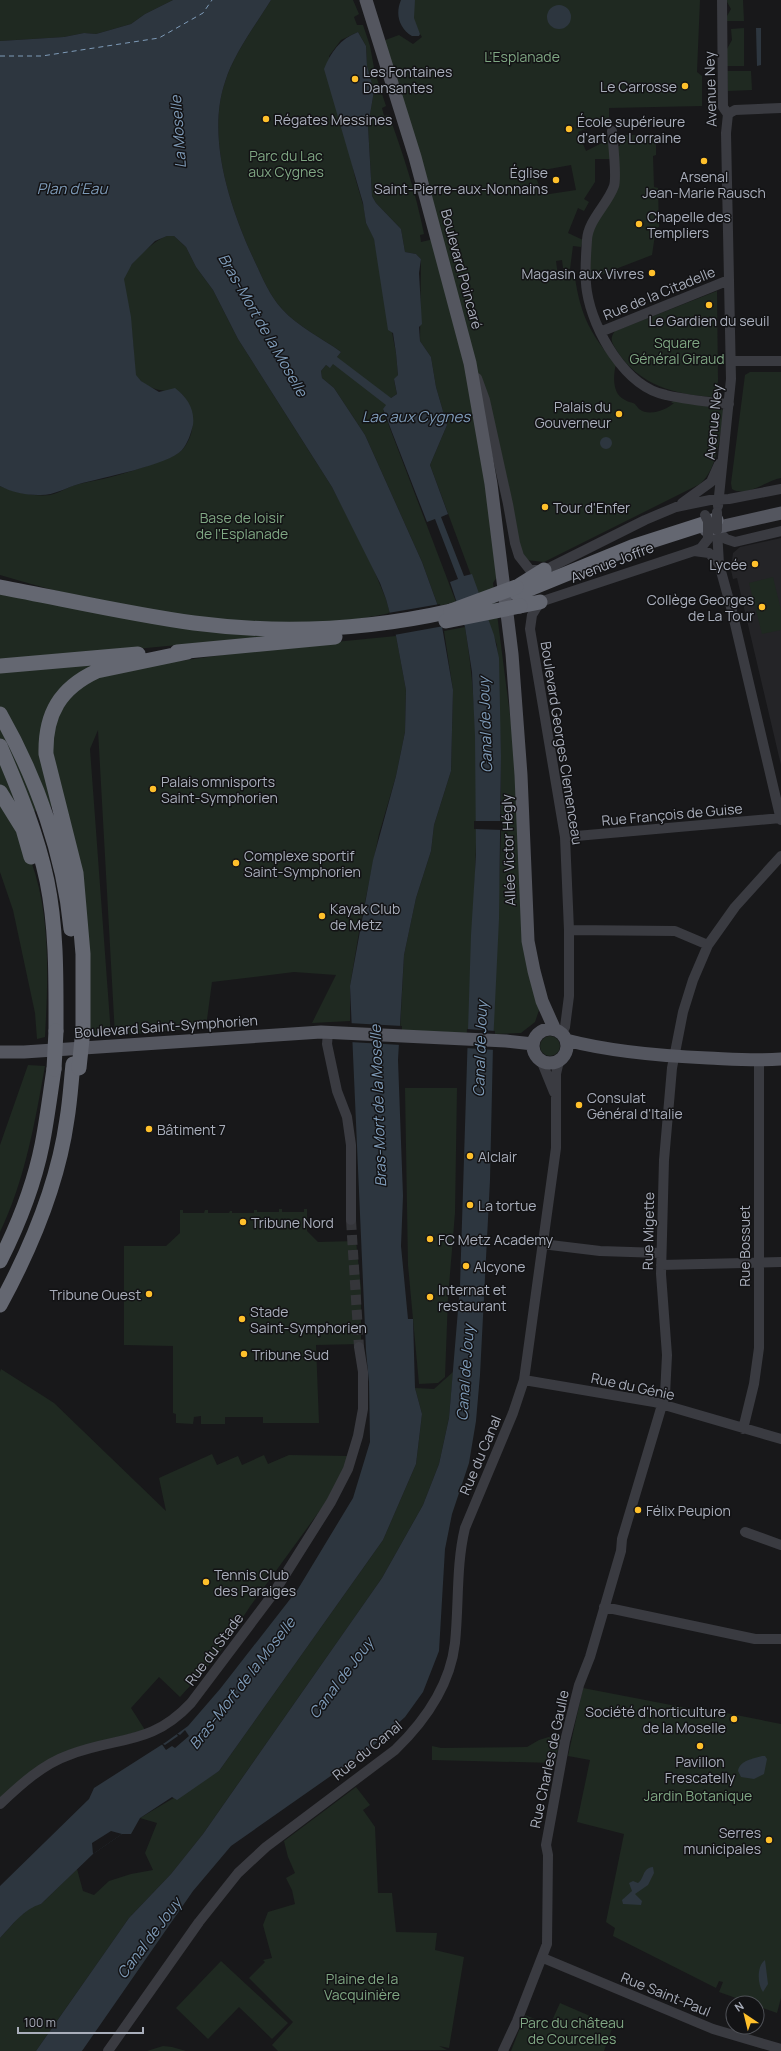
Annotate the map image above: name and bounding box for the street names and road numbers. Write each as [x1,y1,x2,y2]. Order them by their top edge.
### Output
street label: Avenue Ney [699,50,721,127]
street label: Boulevard Poincaré [437,207,487,331]
street label: Rue de la Citadelle [600,262,718,324]
street label: Avenue Ney [700,383,726,461]
street label: Avenue Joffre [568,537,656,587]
street label: Boulevard Georges Clemenceau [537,640,587,846]
street label: Allée Victor Hégly [497,793,519,906]
street label: Rue François de Guise [601,798,743,830]
street label: Boulevard Saint-Symphorien [74,1010,258,1042]
street label: Rue Migette [638,1192,658,1270]
street label: Rue Bossuet [735,1205,754,1287]
street label: Rue du Génie [589,1368,677,1404]
street label: Rue du Canal [455,1412,505,1498]
street label: Rue du Stade [181,1609,247,1689]
street label: Rue Charles de Gaulle [525,1688,573,1830]
street label: Rue du Canal [328,1716,406,1784]
street label: Rue Saint-Paul [618,1967,714,2021]

